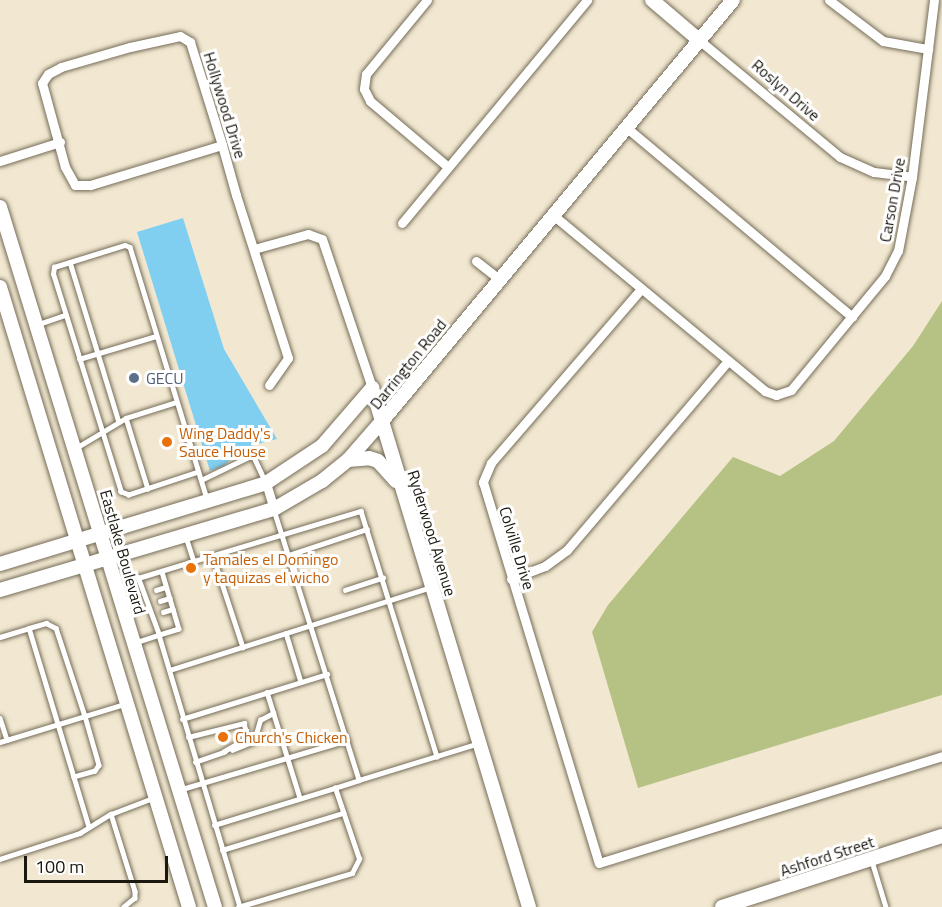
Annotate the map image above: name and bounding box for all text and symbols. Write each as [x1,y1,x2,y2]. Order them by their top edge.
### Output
street label: Hollywood Drive [200,49,250,161]
street label: Roslyn Drive [748,55,824,125]
street label: Carson Drive [875,156,909,244]
street label: Darrington Road [366,315,450,413]
place label: GECU [146,368,184,388]
marker: GECU [127,371,141,385]
place label: Wing Daddy's Sauce House [179,423,271,461]
marker: Wing Daddy's Sauce House [160,435,174,449]
street label: Ryderwood Avenue [404,468,460,598]
street label: Eastlake Boulevard [96,488,150,616]
street label: Colville Drive [495,504,539,592]
place label: Tamales el Domingo y taquizas el wicho [203,549,338,587]
marker: Tamales el Domingo y taquizas el wicho [184,561,198,575]
place label: Church's Chicken [235,727,348,747]
marker: Church's Chicken [216,730,230,744]
street label: Ashford Street [778,832,876,880]
scale bar [27,844,171,882]
text: 100 m [35,853,84,880]

